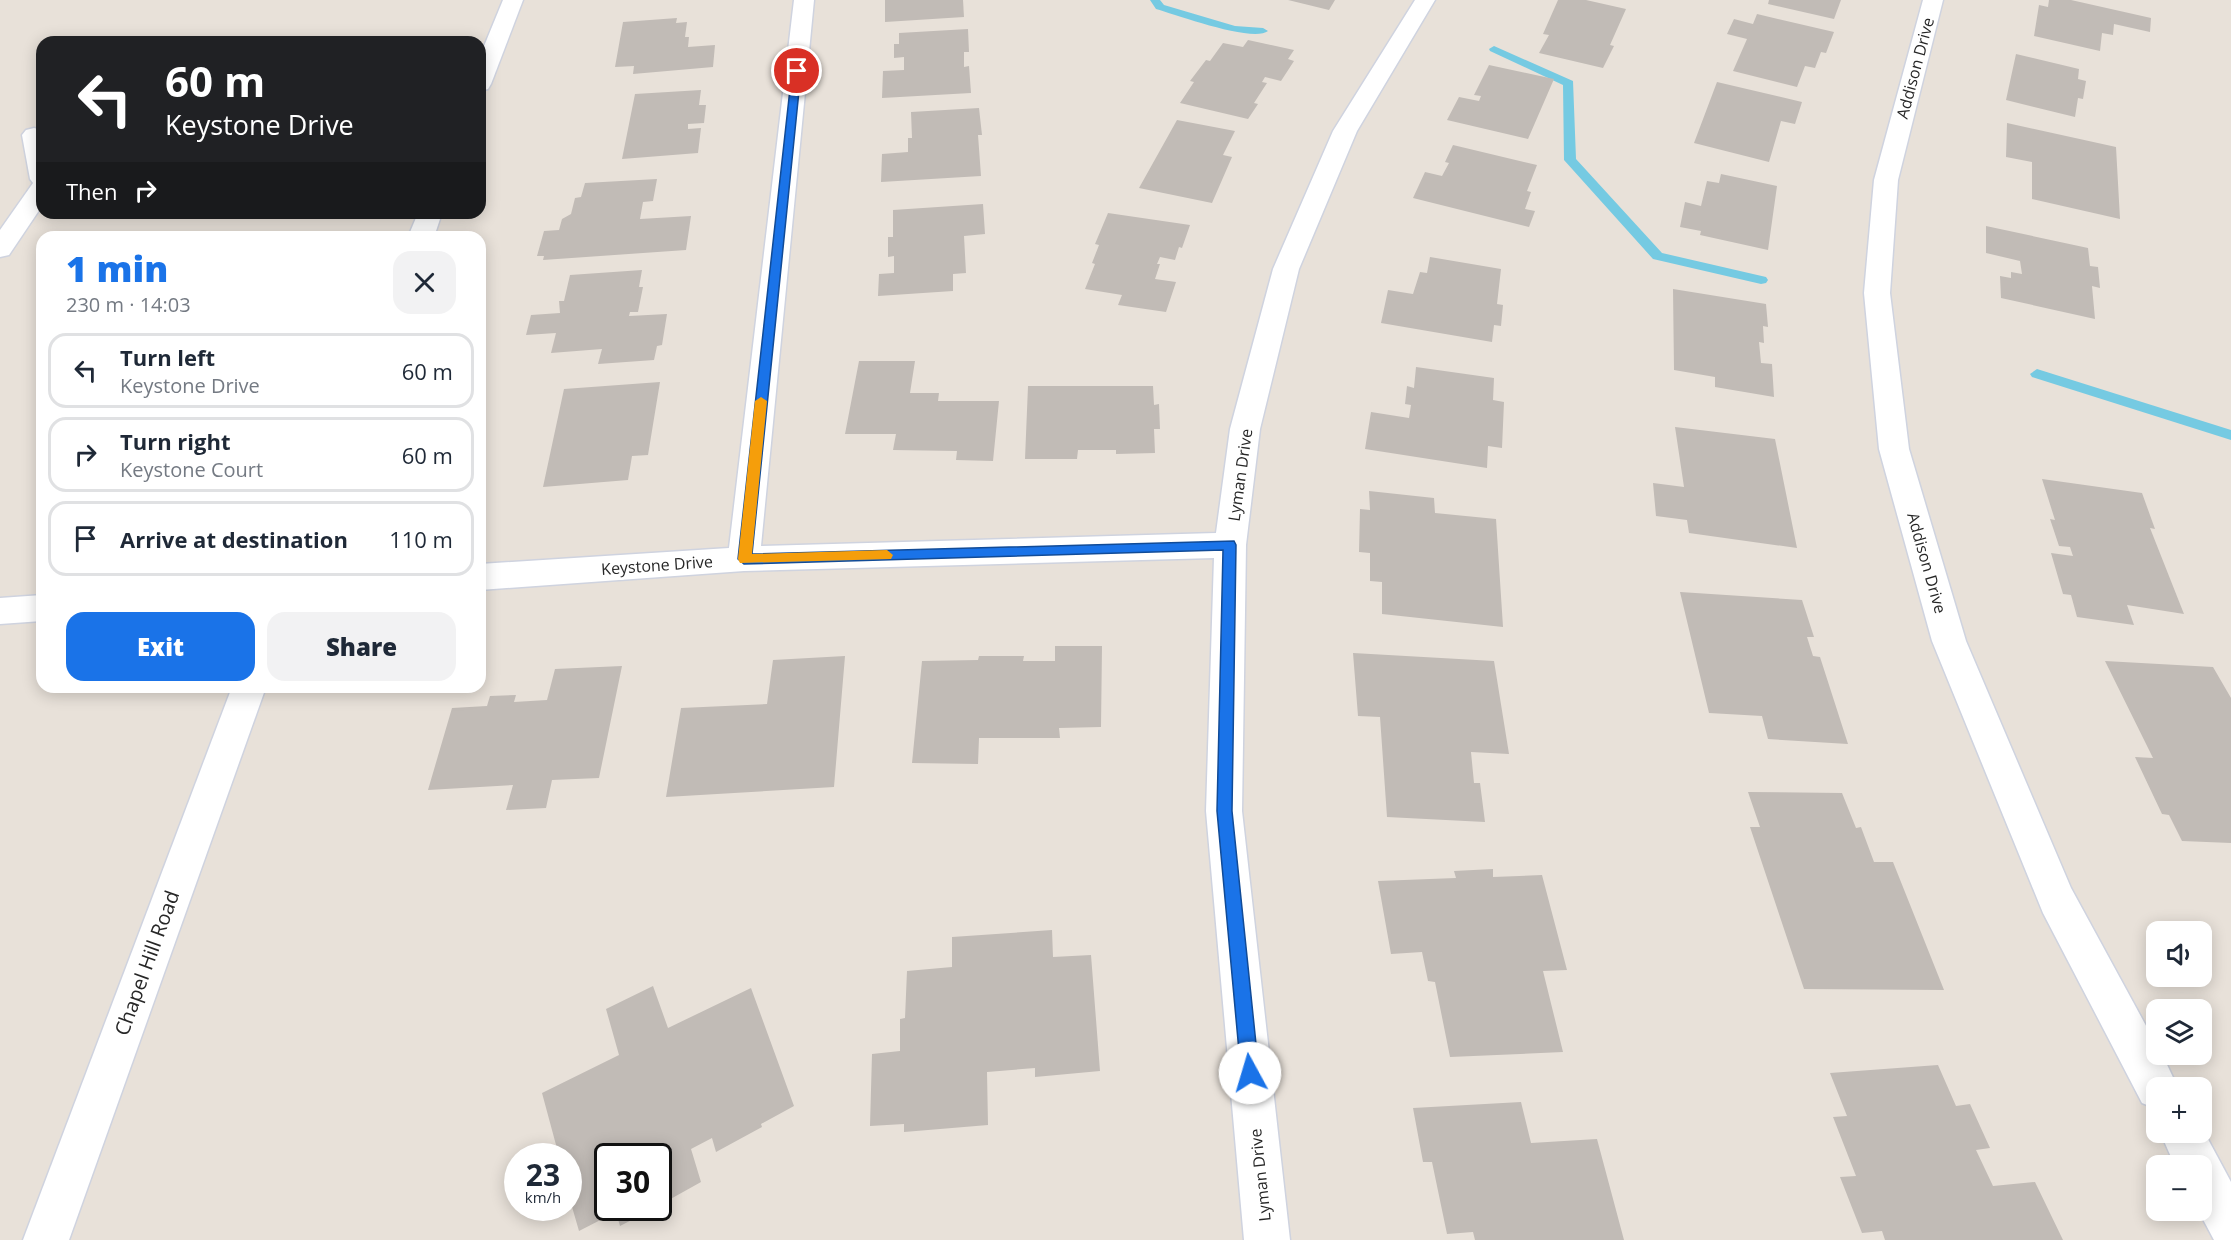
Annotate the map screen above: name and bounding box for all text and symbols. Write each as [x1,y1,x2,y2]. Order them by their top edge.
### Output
street label: Addison Drive [1891,15,1939,121]
pin [771,45,822,96]
text: 60 m [165,52,265,109]
icon: arrive [780,54,813,87]
icon: left [66,60,144,138]
text: Keystone Drive [165,106,354,143]
icon: right [129,174,162,207]
text: Then [66,176,117,206]
text: 1 min [66,244,168,293]
button: close [393,251,456,314]
text: 230 m · 14:03 [66,291,191,318]
text: Turn left [120,342,215,372]
icon: left [69,354,102,387]
text: 60 m [402,356,453,386]
text: Keystone Drive [120,372,260,399]
text: Turn right [120,426,231,456]
street label: Lyman Drive [1223,427,1257,523]
icon: right [69,438,102,471]
text: 60 m [402,440,453,470]
text: Keystone Court [120,456,263,483]
street label: Addison Drive [1902,510,1952,616]
icon: arrive [69,522,102,555]
text: Arrive at destination [120,524,348,554]
text: 110 m [389,524,453,554]
street label: Keystone Drive [600,550,714,580]
button: Exit [66,612,255,681]
button: Share [267,612,456,681]
street label: Chapel Hill Road [108,887,185,1039]
map controls [2146,921,2212,1221]
button: sound [2146,921,2212,987]
button: layers [2146,999,2212,1065]
position arrow [1218,1041,1282,1105]
button: + [2146,1077,2212,1143]
street label: Lyman Drive [1244,1127,1276,1222]
speed limit sign: 30 [594,1143,672,1221]
text: 23 [526,1154,560,1195]
button: − [2146,1155,2212,1221]
text: km/h [525,1187,561,1207]

